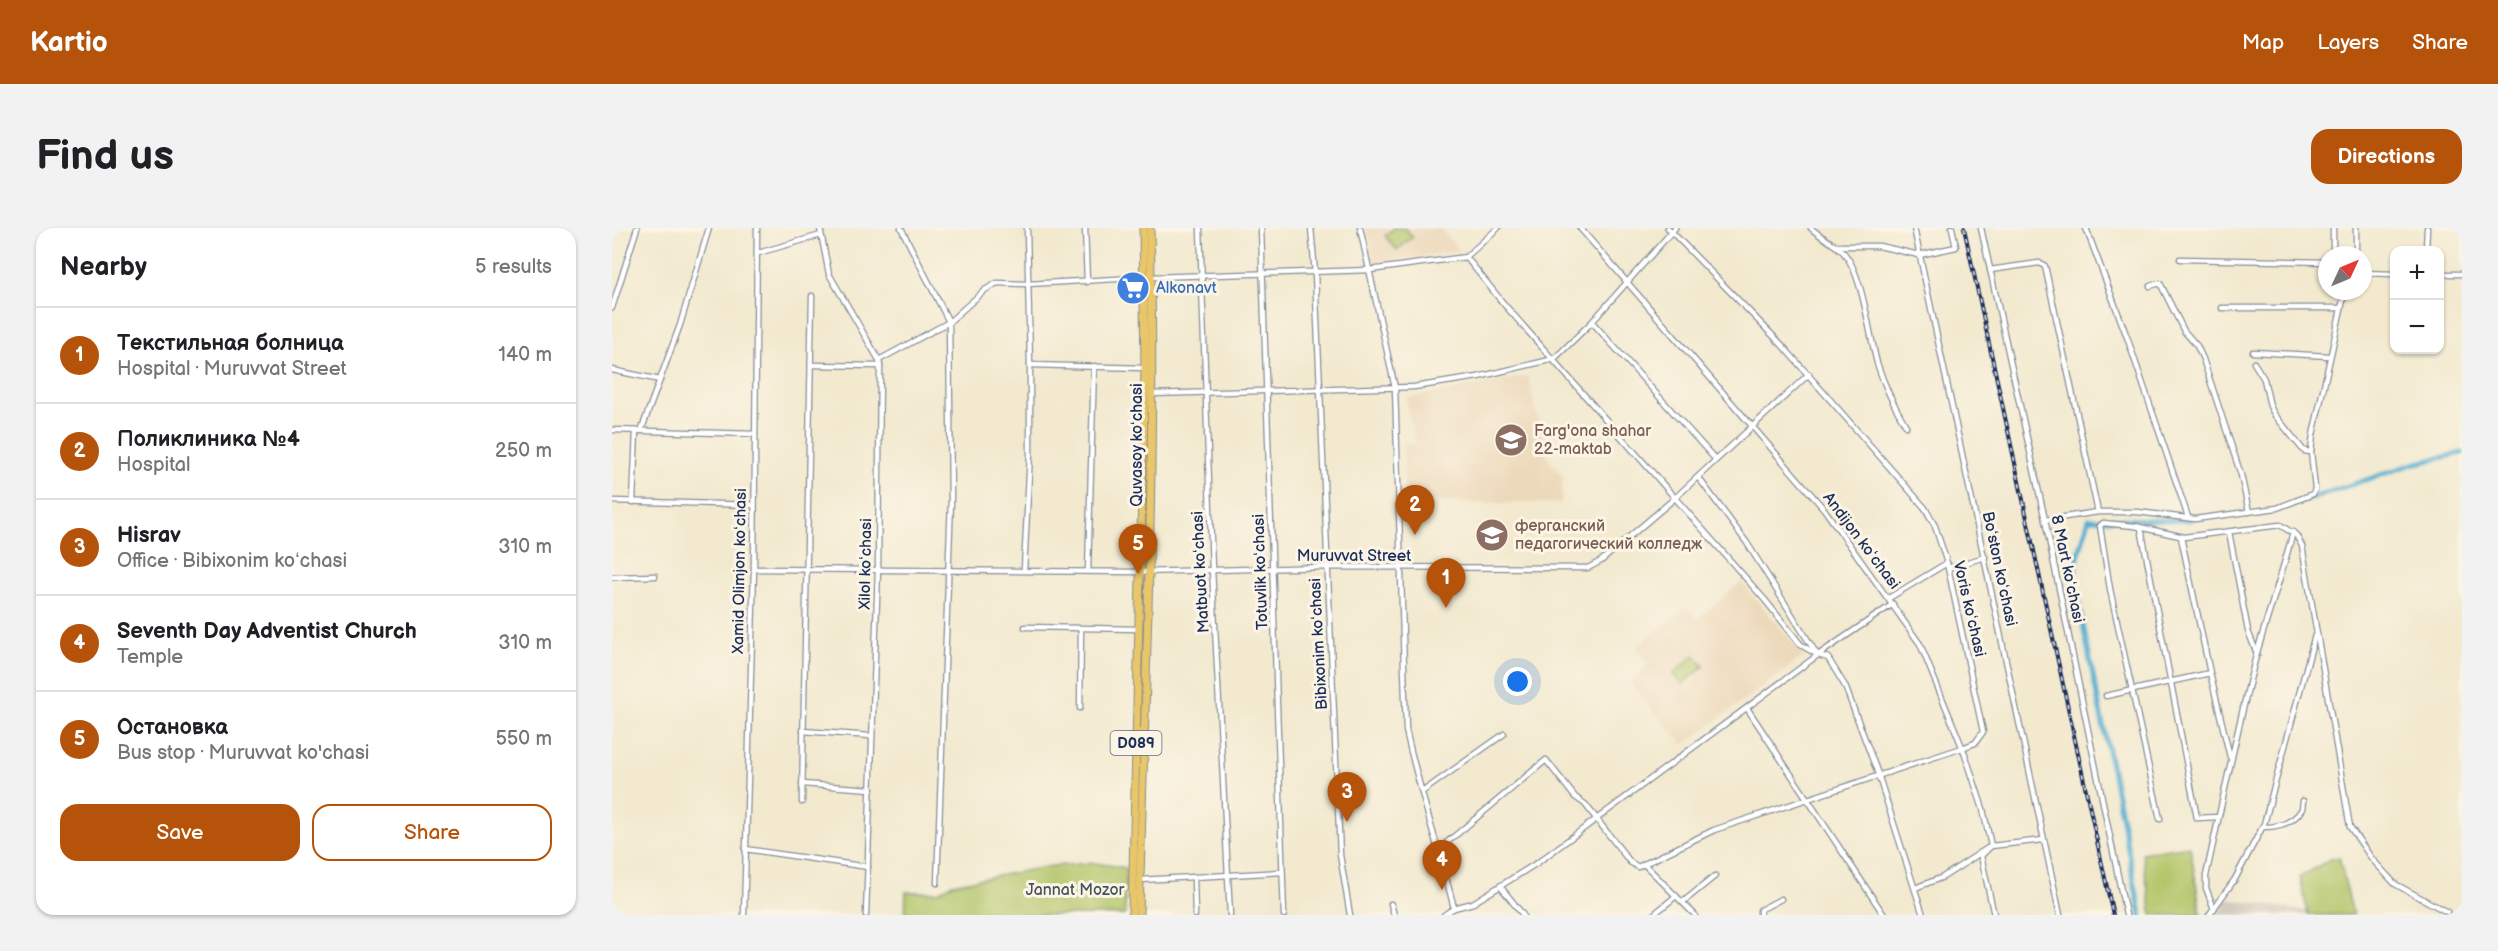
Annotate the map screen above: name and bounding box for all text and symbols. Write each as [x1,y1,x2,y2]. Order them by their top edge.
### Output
text: Kartio [30,26,108,59]
text: Map [2242,30,2284,55]
text: Layers [2317,30,2379,55]
text: Share [2412,30,2468,55]
button: Directions [2311,129,2462,184]
text: Find us [36,131,174,182]
north arrow [2318,246,2372,300]
map controls [2390,246,2444,354]
button: + [2390,246,2444,300]
text: Nearby [60,252,147,283]
text: 5 results [475,255,552,279]
supermarket icon: Alkonavt [1115,270,1151,306]
place label: Alkonavt [1156,279,1217,298]
button: − [2390,300,2444,354]
text: Текстильная болница [117,330,344,357]
text: 1 [75,343,84,367]
text: 140 m [498,343,552,367]
text: Hospital · Muruvvat Street [117,357,347,381]
street label: Quvasoy koʻchasi [1128,383,1147,507]
school or university icon: Farg'ona shahar 22-maktab [1493,422,1529,458]
place label: Farg'ona shahar 22-maktab [1534,422,1651,459]
text: Поликлиника №4 [117,426,300,453]
text: 2 [74,439,85,463]
text: 250 m [495,439,552,463]
text: Hospital [117,453,190,477]
pin: 2 [1396,486,1434,535]
street label: Xamid Olimjon koʻchasi [729,488,751,655]
street label: Andijon koʻchasi [1818,489,1904,593]
street label: Boʻston koʻchasi [1978,510,2020,628]
street label: Matbuot koʻchasi [1188,511,1214,633]
street label: 8 Mart koʻchasi [2046,513,2088,625]
street label: Totuvlik koʻchasi [1249,514,1273,630]
school or university icon: ферганский педагогический колледж [1474,517,1510,553]
place label: ферганский педагогический колледж [1515,517,1703,554]
street label: Xilol koʻchasi [856,518,876,611]
text: Hisrav [117,522,181,549]
pin: 5 [1118,524,1158,574]
text: 3 [74,535,85,559]
text: 310 m [498,535,552,559]
street label: Muruvvat Street [1297,547,1411,566]
text: Office · Bibixonim koʻchasi [117,549,347,573]
pin: 1 [1426,558,1466,608]
street label: Voris koʻchasi [1949,559,1989,659]
street label: Bibixonim koʻchasi [1306,578,1332,710]
text: Seventh Day Adventist Church [117,618,417,645]
text: 4 [74,631,85,655]
text: 310 m [498,631,552,655]
text: Temple [117,645,183,669]
your location [1503,667,1532,696]
text: Остановка [117,714,228,741]
text: 5 [74,727,85,751]
text: 550 m [495,727,552,751]
road number: D089 [1110,731,1162,755]
text: Bus stop · Muruvvat ko'chasi [117,741,369,765]
pin: 3 [1328,772,1366,822]
button: Save [60,804,300,861]
button: Share [312,804,552,861]
pin: 4 [1422,840,1462,890]
park label: Jannat Mozor [1026,881,1124,900]

